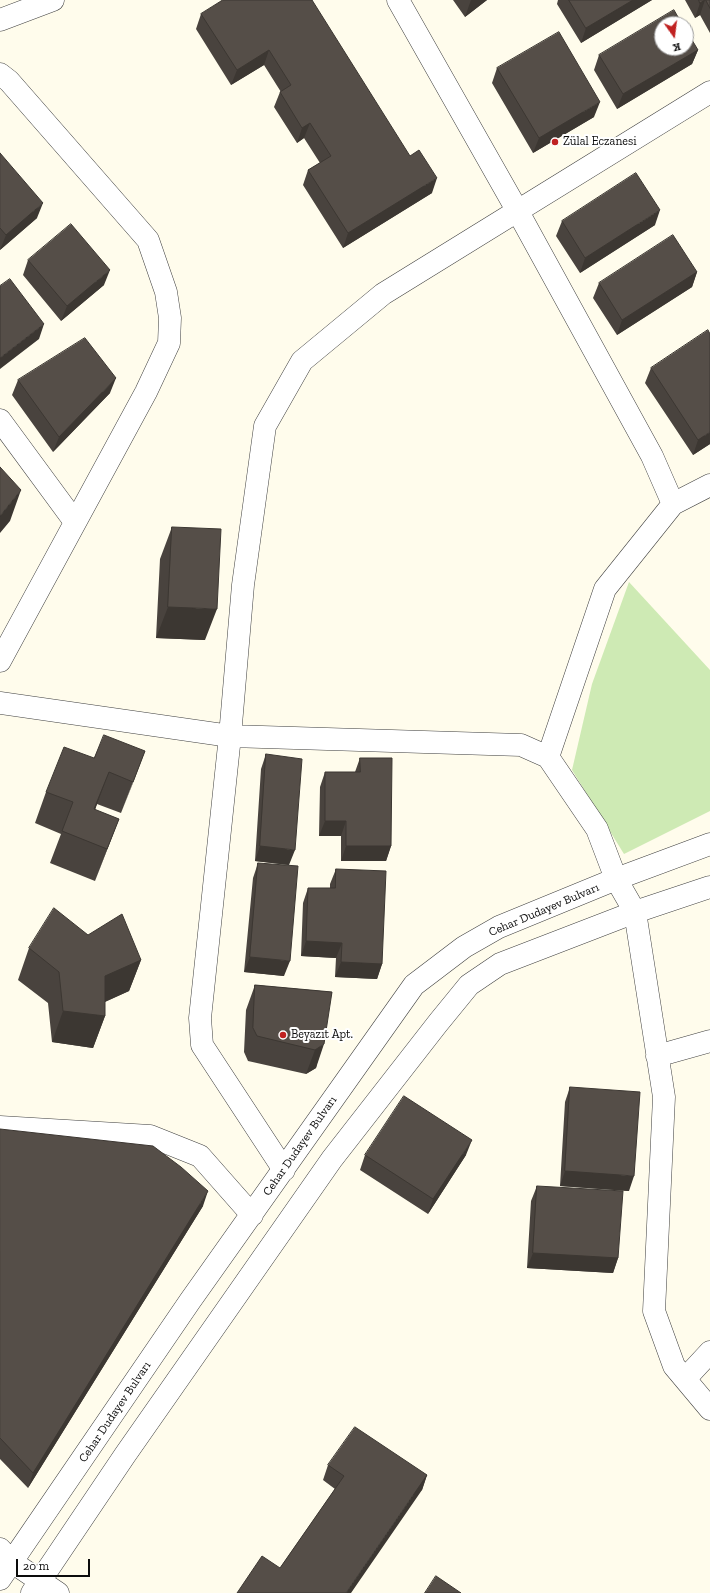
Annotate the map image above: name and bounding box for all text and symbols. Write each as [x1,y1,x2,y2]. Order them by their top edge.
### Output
north arrow [654,16,694,56]
text: K [672,40,682,54]
place label: Zülal Eczanesi [563,135,637,149]
marker: Zülal Eczanesi [550,137,560,147]
street label: Cehar Dudayev Bulvarı [487,880,601,940]
place label: Beyazıt Apt. [291,1028,353,1042]
marker: Beyazıt Apt. [278,1030,288,1040]
street label: Cehar Dudayev Bulvarı [260,1093,340,1199]
street label: Cehar Dudayev Bulvarı [76,1359,154,1465]
scale bar [18,1551,92,1577]
text: 20 m [23,1559,49,1573]

